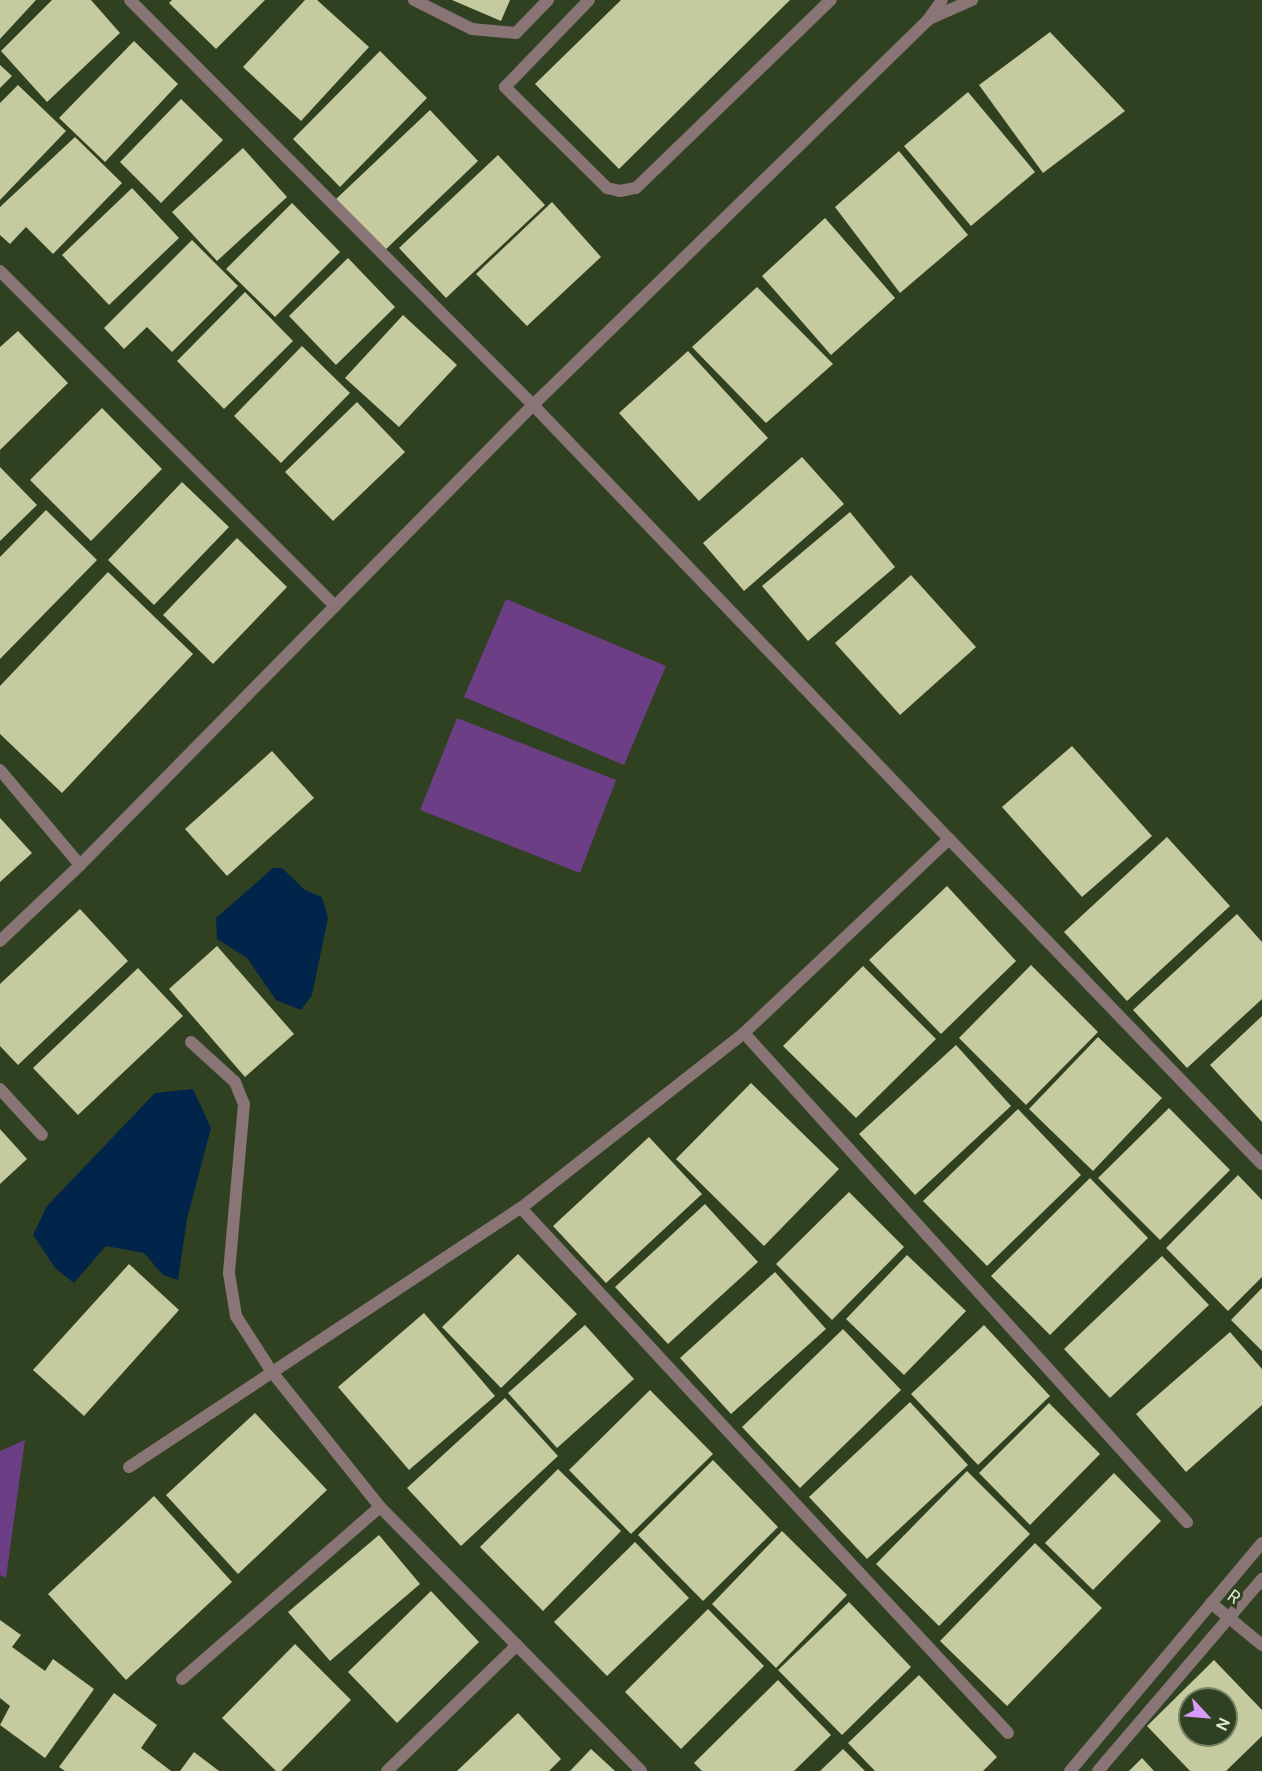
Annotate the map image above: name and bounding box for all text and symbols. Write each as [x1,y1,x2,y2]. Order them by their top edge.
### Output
street label: R [1223,1585,1245,1609]
north arrow [1178,1687,1238,1747]
text: N [1211,1714,1235,1734]

